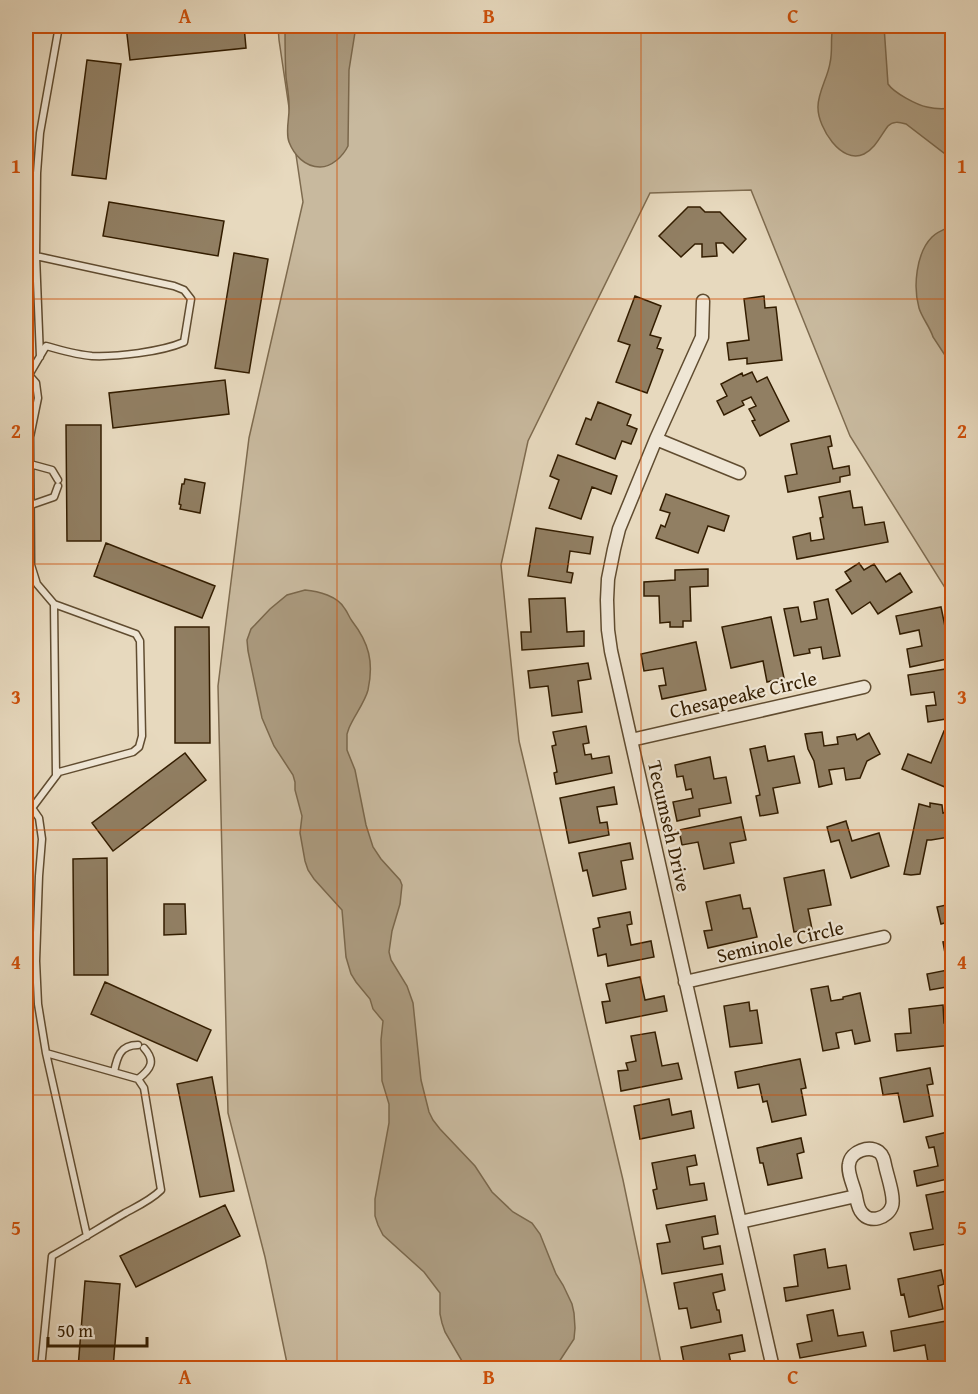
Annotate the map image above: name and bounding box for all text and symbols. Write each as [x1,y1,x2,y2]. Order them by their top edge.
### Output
text: A [179,1,192,30]
text: B [483,1,495,30]
text: C [787,1,799,30]
text: 1 [11,151,21,180]
text: 1 [957,151,967,180]
text: 2 [11,416,21,445]
text: 2 [957,416,967,445]
street label: Chesapeake Circle [667,663,819,725]
text: 3 [11,682,21,711]
text: 3 [957,682,967,711]
street label: Tecumseh Drive [641,758,699,894]
street label: Seminole Circle [713,912,847,970]
text: 4 [11,947,21,976]
text: 4 [957,947,967,976]
text: 5 [11,1213,21,1242]
text: 5 [957,1213,967,1242]
scale bar [48,1310,147,1348]
text: 50 m [57,1317,93,1344]
text: A [179,1362,192,1391]
text: B [483,1362,495,1391]
text: C [787,1362,799,1391]

